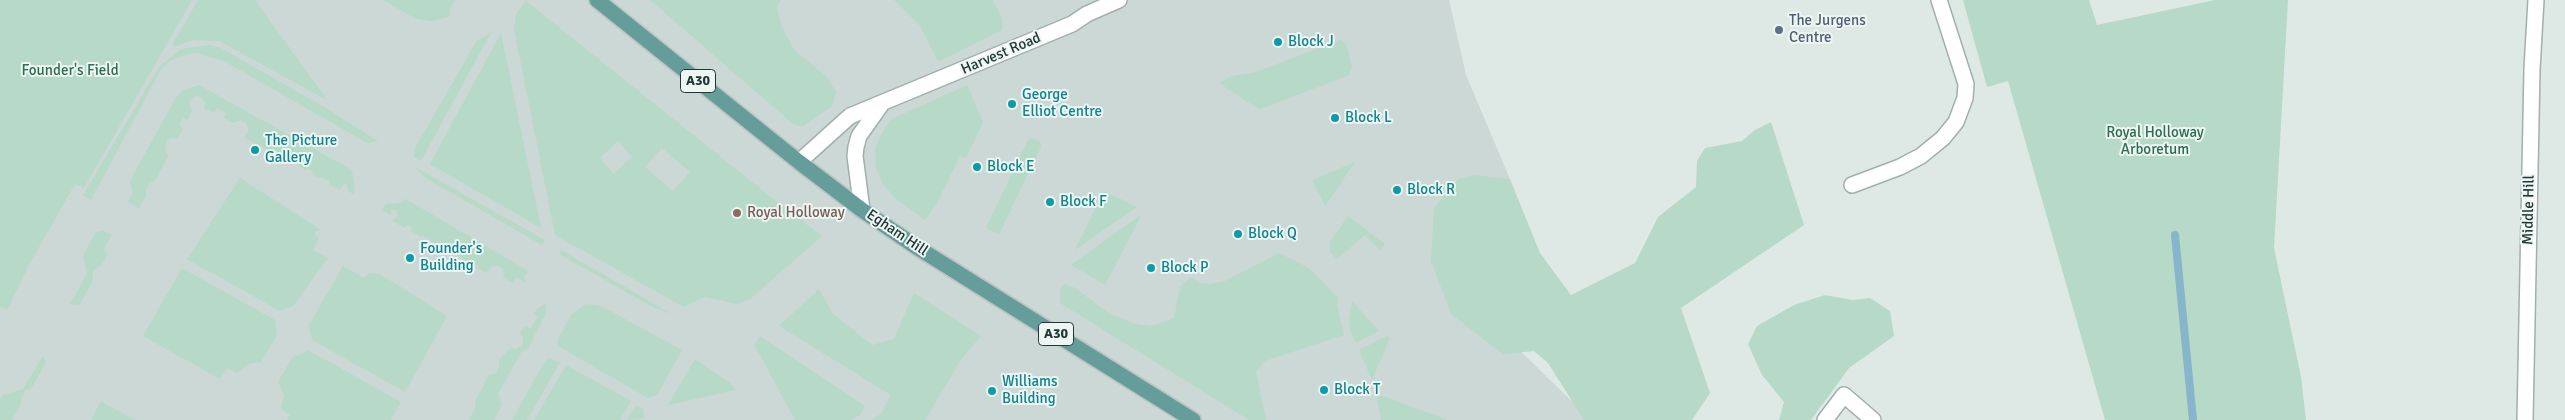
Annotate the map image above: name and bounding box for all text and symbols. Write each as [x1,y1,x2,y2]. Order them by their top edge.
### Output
place label: The Jurgens Centre [1789,12,1866,47]
marker: The Jurgens Centre [1773,24,1785,36]
street label: Harvest Road [958,29,1044,79]
place label: Block J [1288,33,1334,51]
marker: Block J [1272,36,1284,48]
park label: Founder's Field [21,62,119,80]
road number: A30 [680,70,716,92]
place label: George Elliot Centre [1022,86,1102,121]
marker: George Elliot Centre [1006,98,1018,110]
place label: Block L [1345,109,1392,127]
marker: Block L [1329,112,1341,124]
park label: Royal Holloway Arboretum [2106,124,2204,159]
place label: The Picture Gallery [265,132,337,167]
marker: The Picture Gallery [249,144,261,156]
place label: Block E [987,158,1035,176]
marker: Block E [971,161,983,173]
street label: Middle Hill [2519,175,2539,245]
place label: Block R [1407,181,1455,199]
marker: Block R [1391,184,1403,196]
place label: Block F [1060,193,1107,211]
marker: Block F [1044,196,1056,208]
place label: Royal Holloway [747,204,845,222]
street label: Egham Hill [863,206,931,260]
marker: Royal Holloway [731,207,743,219]
place label: Block Q [1248,225,1297,243]
marker: Block Q [1232,228,1244,240]
place label: Founder's Building [420,240,482,275]
marker: Founder's Building [404,252,416,264]
place label: Block P [1161,259,1209,277]
marker: Block P [1145,262,1157,274]
road number: A30 [1038,322,1074,346]
place label: Williams Building [1002,373,1058,408]
place label: Block T [1334,381,1380,399]
marker: Block T [1318,384,1330,396]
marker: Williams Building [986,385,998,397]

